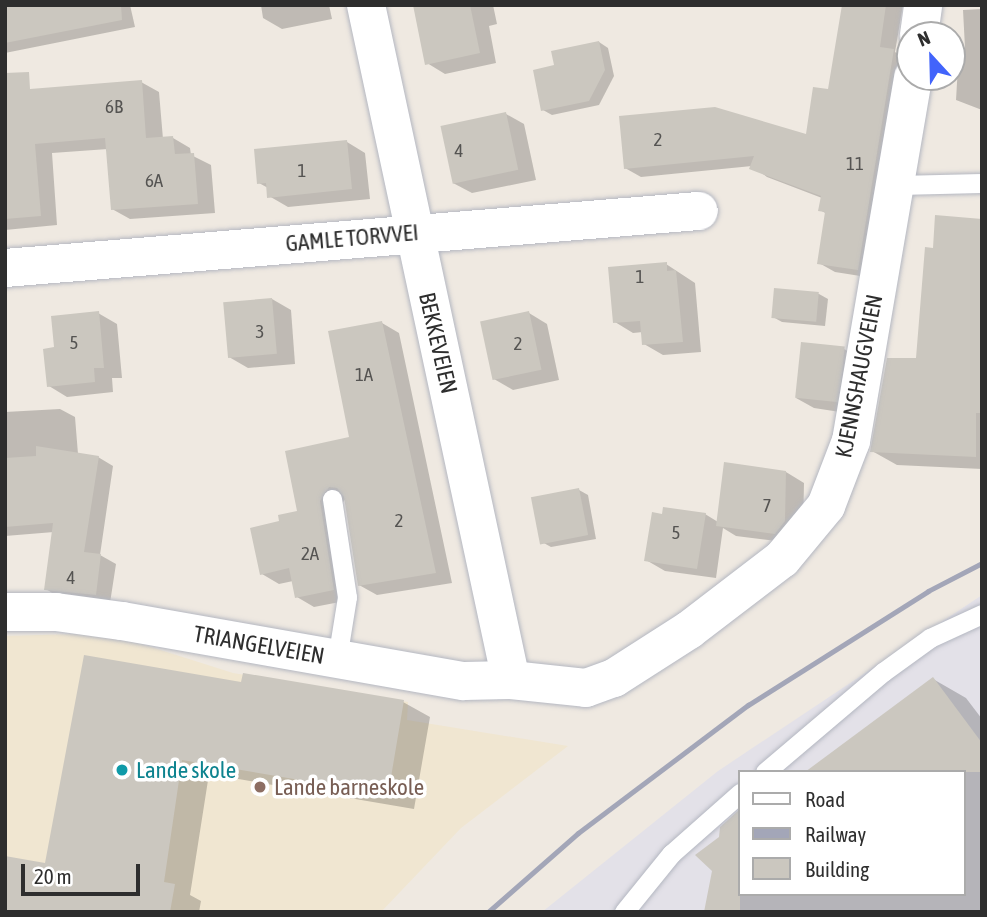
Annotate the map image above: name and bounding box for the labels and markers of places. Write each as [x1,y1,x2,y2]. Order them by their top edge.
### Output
place label: Lande skole [136,756,236,784]
marker: Lande skole [114,762,130,778]
place label: Lande barneskole [274,773,424,801]
marker: Lande barneskole [252,779,268,795]

